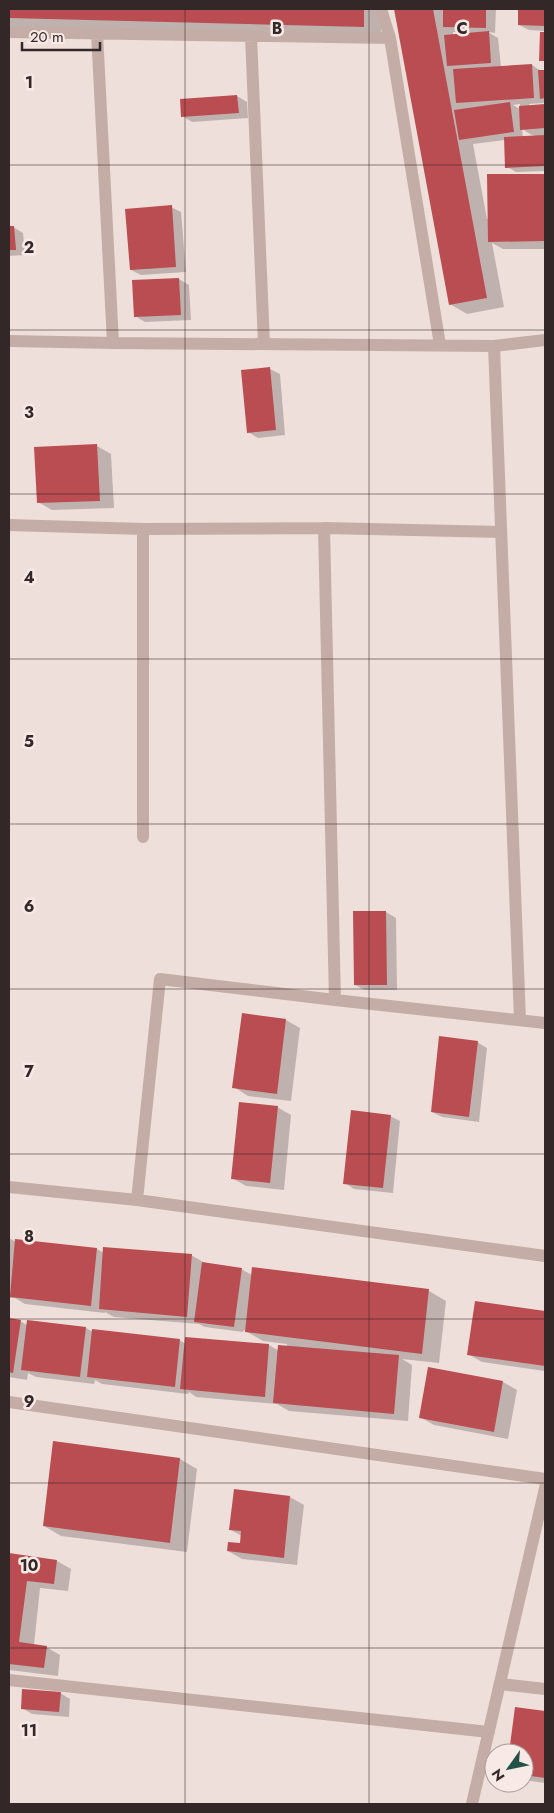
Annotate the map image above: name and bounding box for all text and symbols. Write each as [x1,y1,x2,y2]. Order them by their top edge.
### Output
text: B [272,17,282,40]
text: C [456,17,468,40]
scale bar [22,20,100,52]
text: 20 m [30,26,64,48]
text: 1 [25,71,33,94]
text: 2 [24,236,34,259]
text: 3 [24,401,34,424]
text: 4 [23,566,35,589]
text: 5 [24,730,34,753]
text: 6 [24,895,34,918]
text: 7 [24,1060,34,1083]
text: 8 [24,1225,34,1248]
text: 9 [24,1390,34,1413]
text: 10 [20,1554,38,1577]
text: 11 [21,1719,37,1742]
north arrow [484,1743,534,1793]
text: N [487,1765,510,1785]

